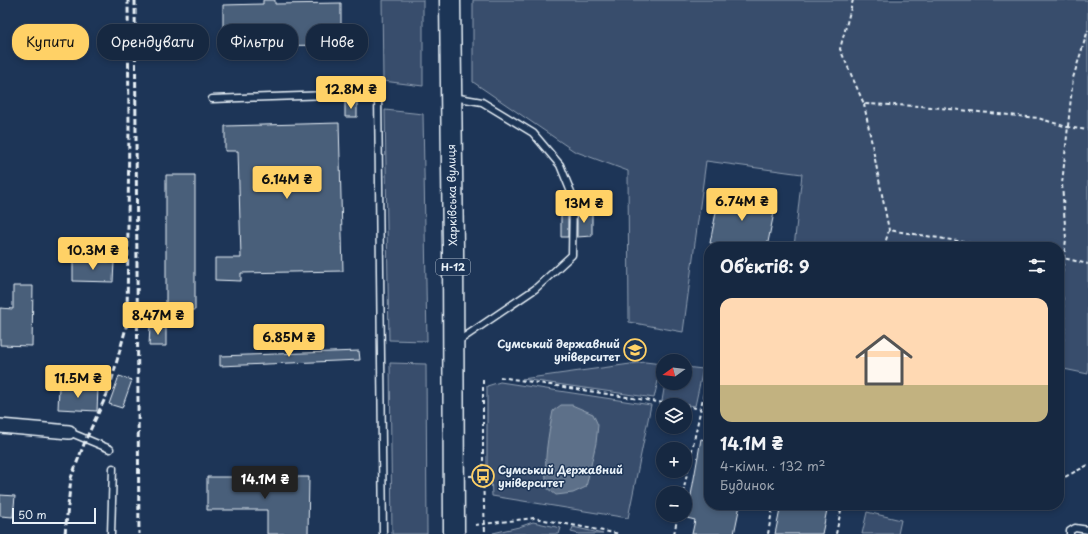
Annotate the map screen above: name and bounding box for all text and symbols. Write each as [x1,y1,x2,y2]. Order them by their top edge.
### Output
chip: Купити [12,24,89,60]
chip: Орендувати [97,24,209,60]
chip: Фільтри [217,24,298,60]
chip: Нове [306,24,368,60]
pin: 12.8M ₴ [314,76,388,110]
text: 12.8M ₴ [325,79,377,98]
street label: Харківська вулиця [442,144,461,246]
pin: 6.14M ₴ [250,166,324,200]
text: 6.14M ₴ [262,169,312,188]
pin: 6.74M ₴ [705,188,779,222]
pin: 13M ₴ [556,190,612,224]
text: 6.74M ₴ [715,191,769,210]
text: 13M ₴ [565,193,603,212]
pin: 10.3M ₴ [56,237,130,271]
text: 10.3M ₴ [67,240,119,259]
text: Об’єктів: 9 [720,253,809,279]
icon: filters [1026,255,1048,277]
road number: Н-12 [436,259,470,275]
pin: 8.47M ₴ [121,302,195,336]
text: 8.47M ₴ [132,305,184,324]
pin: 6.85M ₴ [252,324,326,358]
icon: home [848,324,920,396]
text: 6.85M ₴ [262,327,316,346]
place label: Сумський державний університет [497,335,620,365]
school or university icon: Сумський державний університет [622,337,648,363]
north arrow [656,354,692,390]
map controls [656,354,692,522]
pin: 11.5M ₴ [41,365,115,399]
text: 11.5M ₴ [54,368,102,387]
button: layers [656,398,692,434]
text: 14.1M ₴ [720,430,783,456]
button: + [656,442,692,478]
text: 4-кімн. · 132 m² [720,456,826,475]
place label: Сумський Державний університет [498,461,623,491]
bus stop icon: Сумський Державний університет [470,463,496,489]
pin: 14.1M ₴ [228,466,302,500]
text: 14.1M ₴ [241,469,289,488]
text: Будинок [720,475,774,494]
button: − [656,486,692,522]
scale bar [12,506,96,525]
text: 50 m [18,506,47,523]

